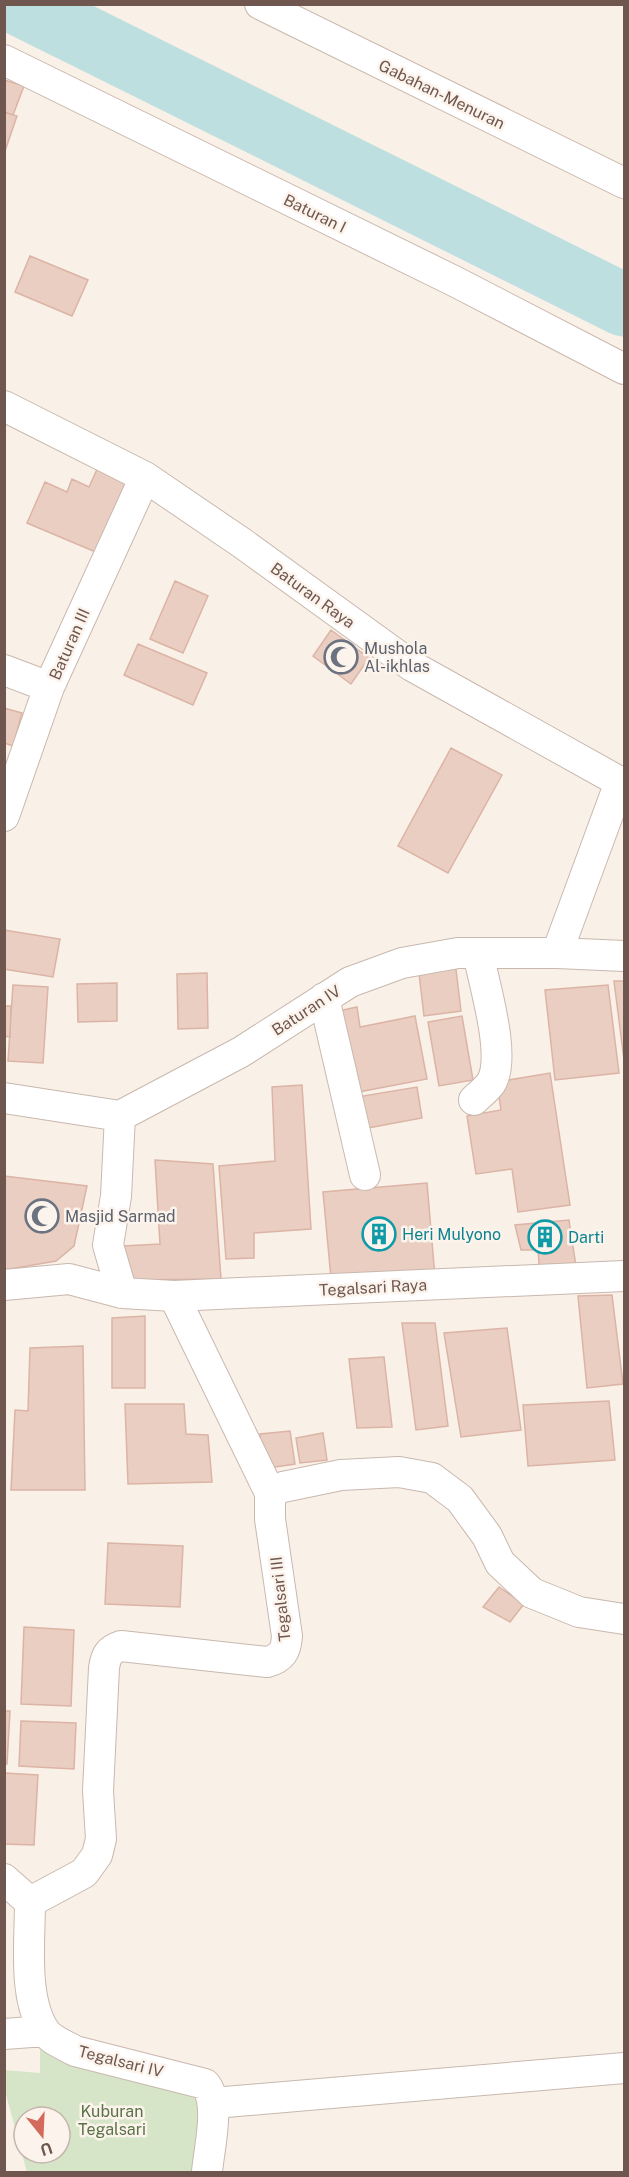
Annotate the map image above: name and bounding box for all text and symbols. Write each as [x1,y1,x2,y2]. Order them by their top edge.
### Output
street label: Gabahan-Menuran [376,56,508,133]
street label: Baturan I [280,190,349,237]
street label: Baturan Raya [267,559,358,632]
street label: Baturan III [45,605,94,683]
mosque icon: Mushola Al-ikhlas [323,639,359,675]
place label: Mushola Al-ikhlas [364,639,430,676]
street label: Baturan IV [268,981,344,1040]
mosque icon: Masjid Sarmad [24,1198,60,1234]
place label: Masjid Sarmad [65,1207,176,1226]
building icon: Heri Mulyono [361,1216,397,1252]
building icon: Darti [527,1219,563,1255]
place label: Heri Mulyono [402,1225,501,1244]
place label: Darti [568,1228,604,1247]
street label: Tegalsari Raya [319,1275,428,1300]
street label: Tegalsari III [267,1556,294,1642]
street label: Tegalsari IV [76,2042,166,2081]
park label: Kuburan Tegalsari [78,2102,146,2139]
north arrow [12,2105,72,2165]
text: U [38,2138,55,2160]

